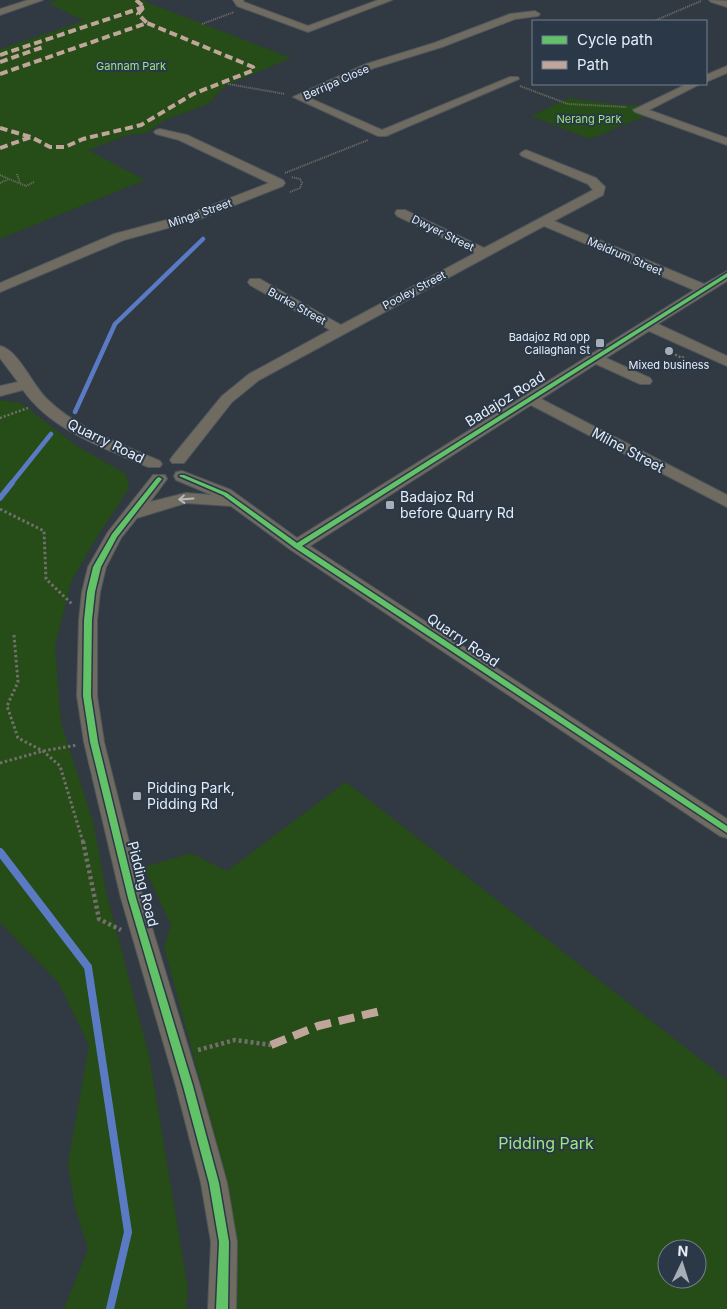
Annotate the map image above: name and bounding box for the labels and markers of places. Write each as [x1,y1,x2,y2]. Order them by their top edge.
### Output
place label: Badajoz Rd opp Callaghan St [509,330,590,357]
marker: Badajoz Rd opp Callaghan St [594,337,606,349]
marker: Mixed business [663,345,675,357]
place label: Mixed business [629,358,710,372]
place label: Badajoz Rd before Quarry Rd [400,488,514,521]
marker: Badajoz Rd before Quarry Rd [384,499,396,511]
place label: Pidding Park, Pidding Rd [147,779,235,812]
marker: Pidding Park, Pidding Rd [131,790,143,802]

